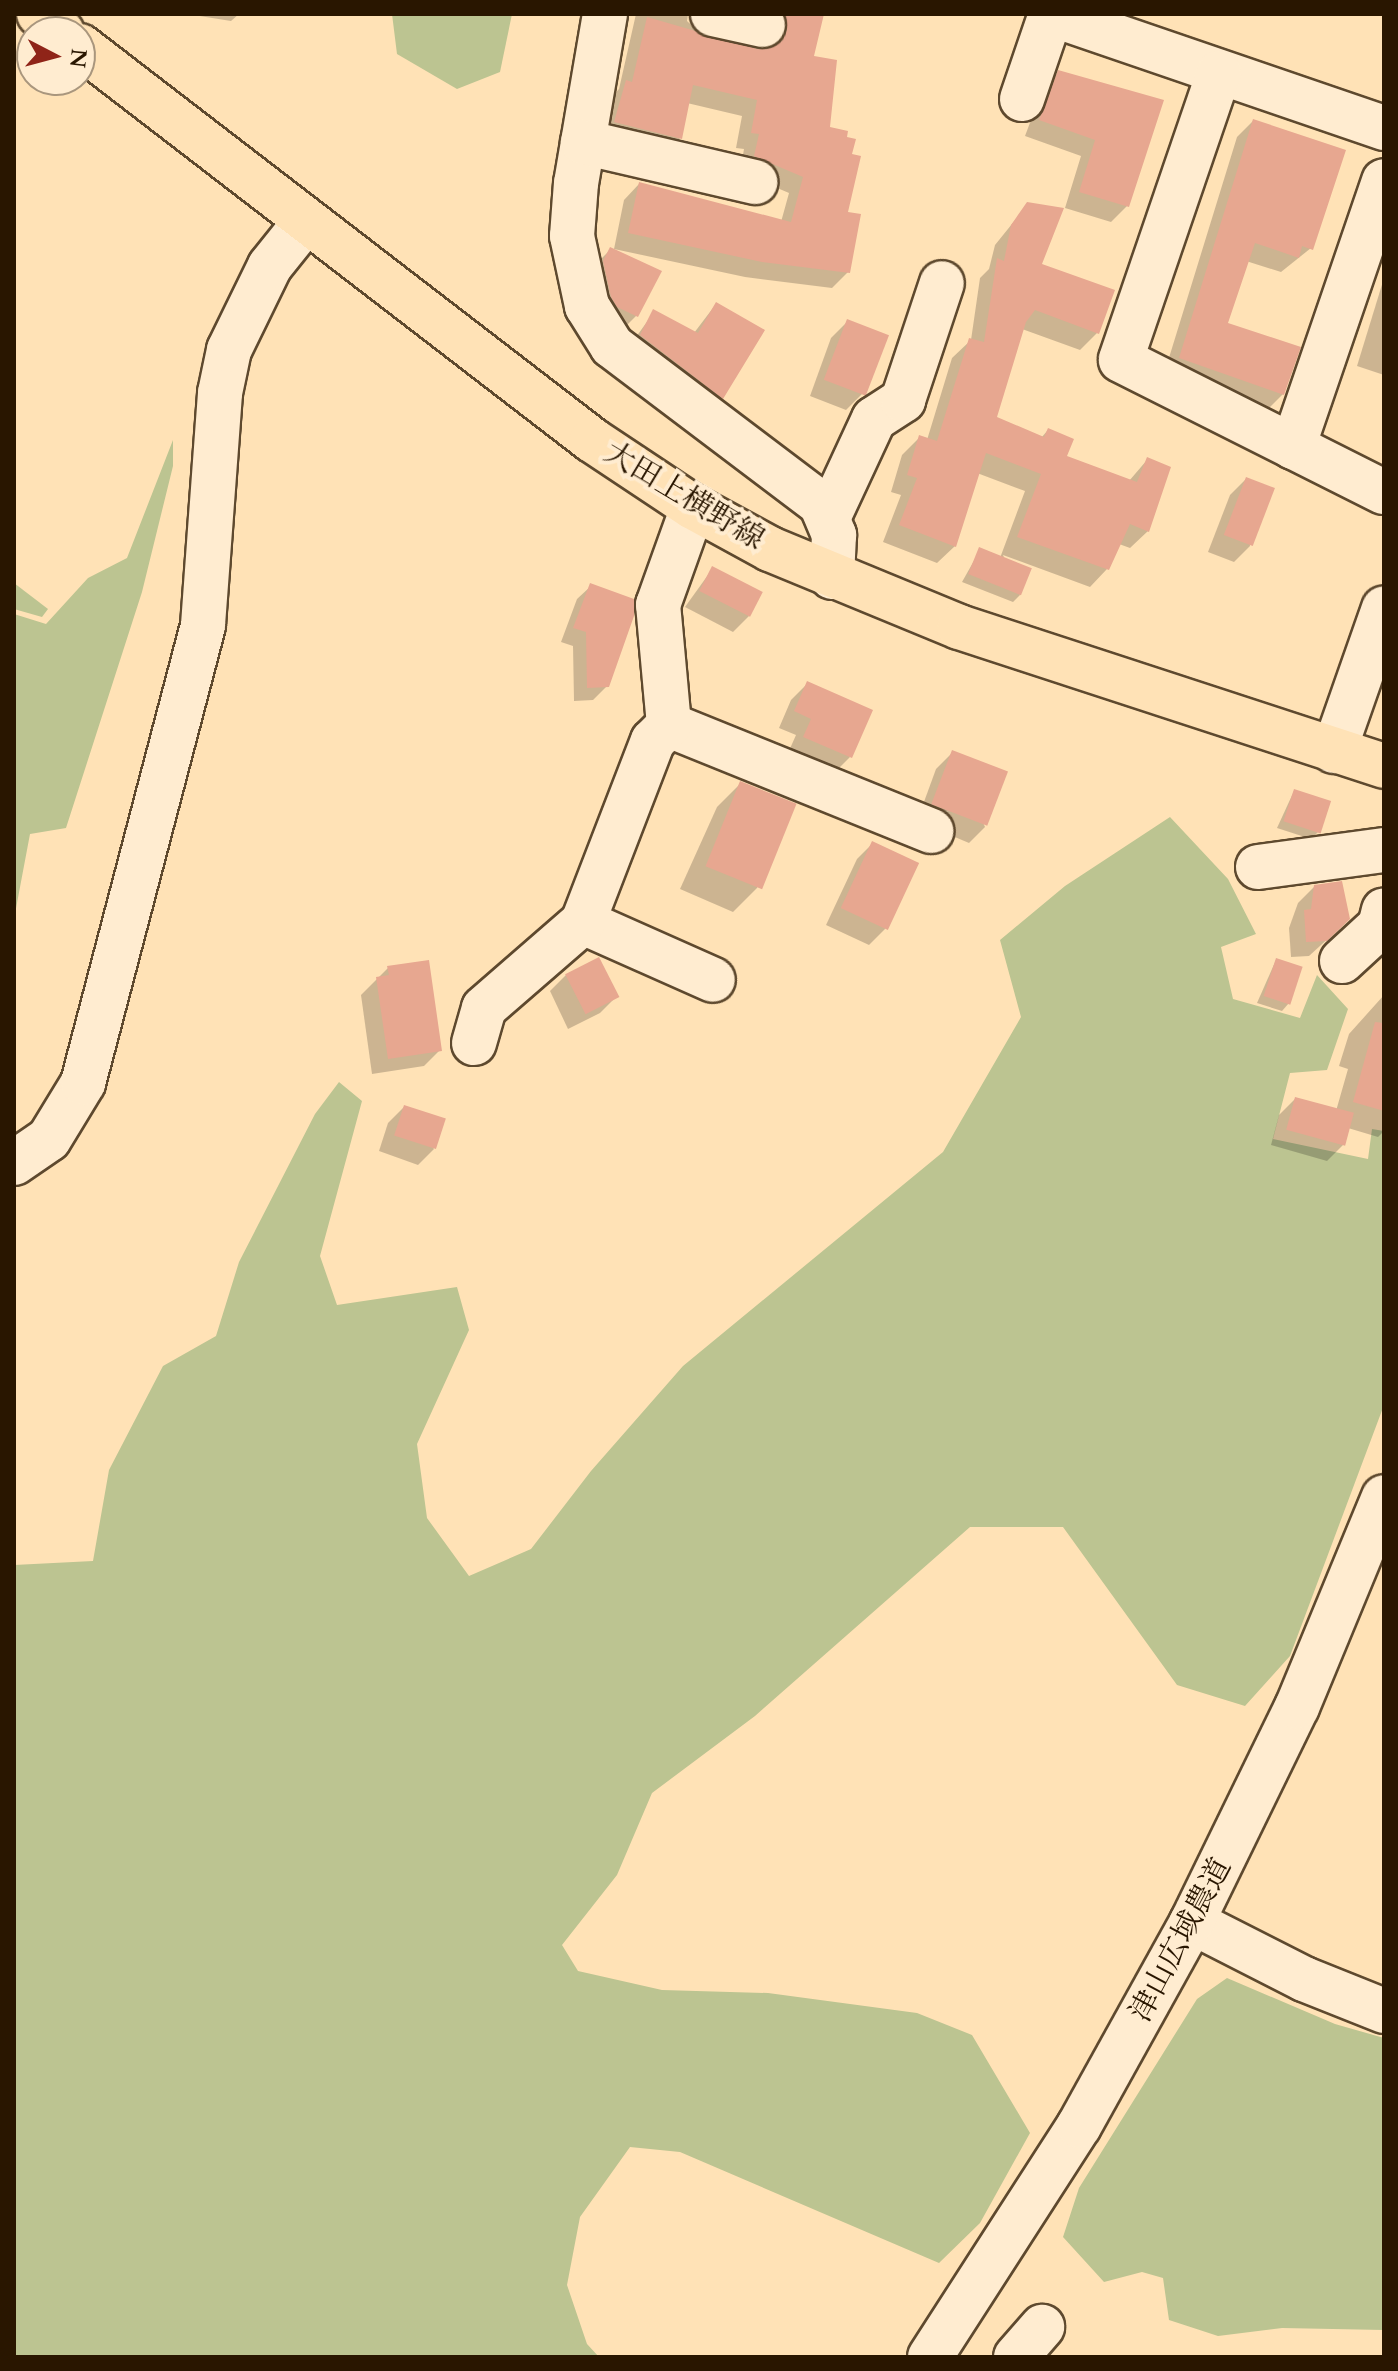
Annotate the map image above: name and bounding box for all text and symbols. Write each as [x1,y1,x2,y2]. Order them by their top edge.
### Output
north arrow [16,16,96,96]
text: N [62,47,94,69]
street label: 大田上横野線 [598,434,770,558]
street label: 津山広域農道 [1123,1852,1239,2028]

